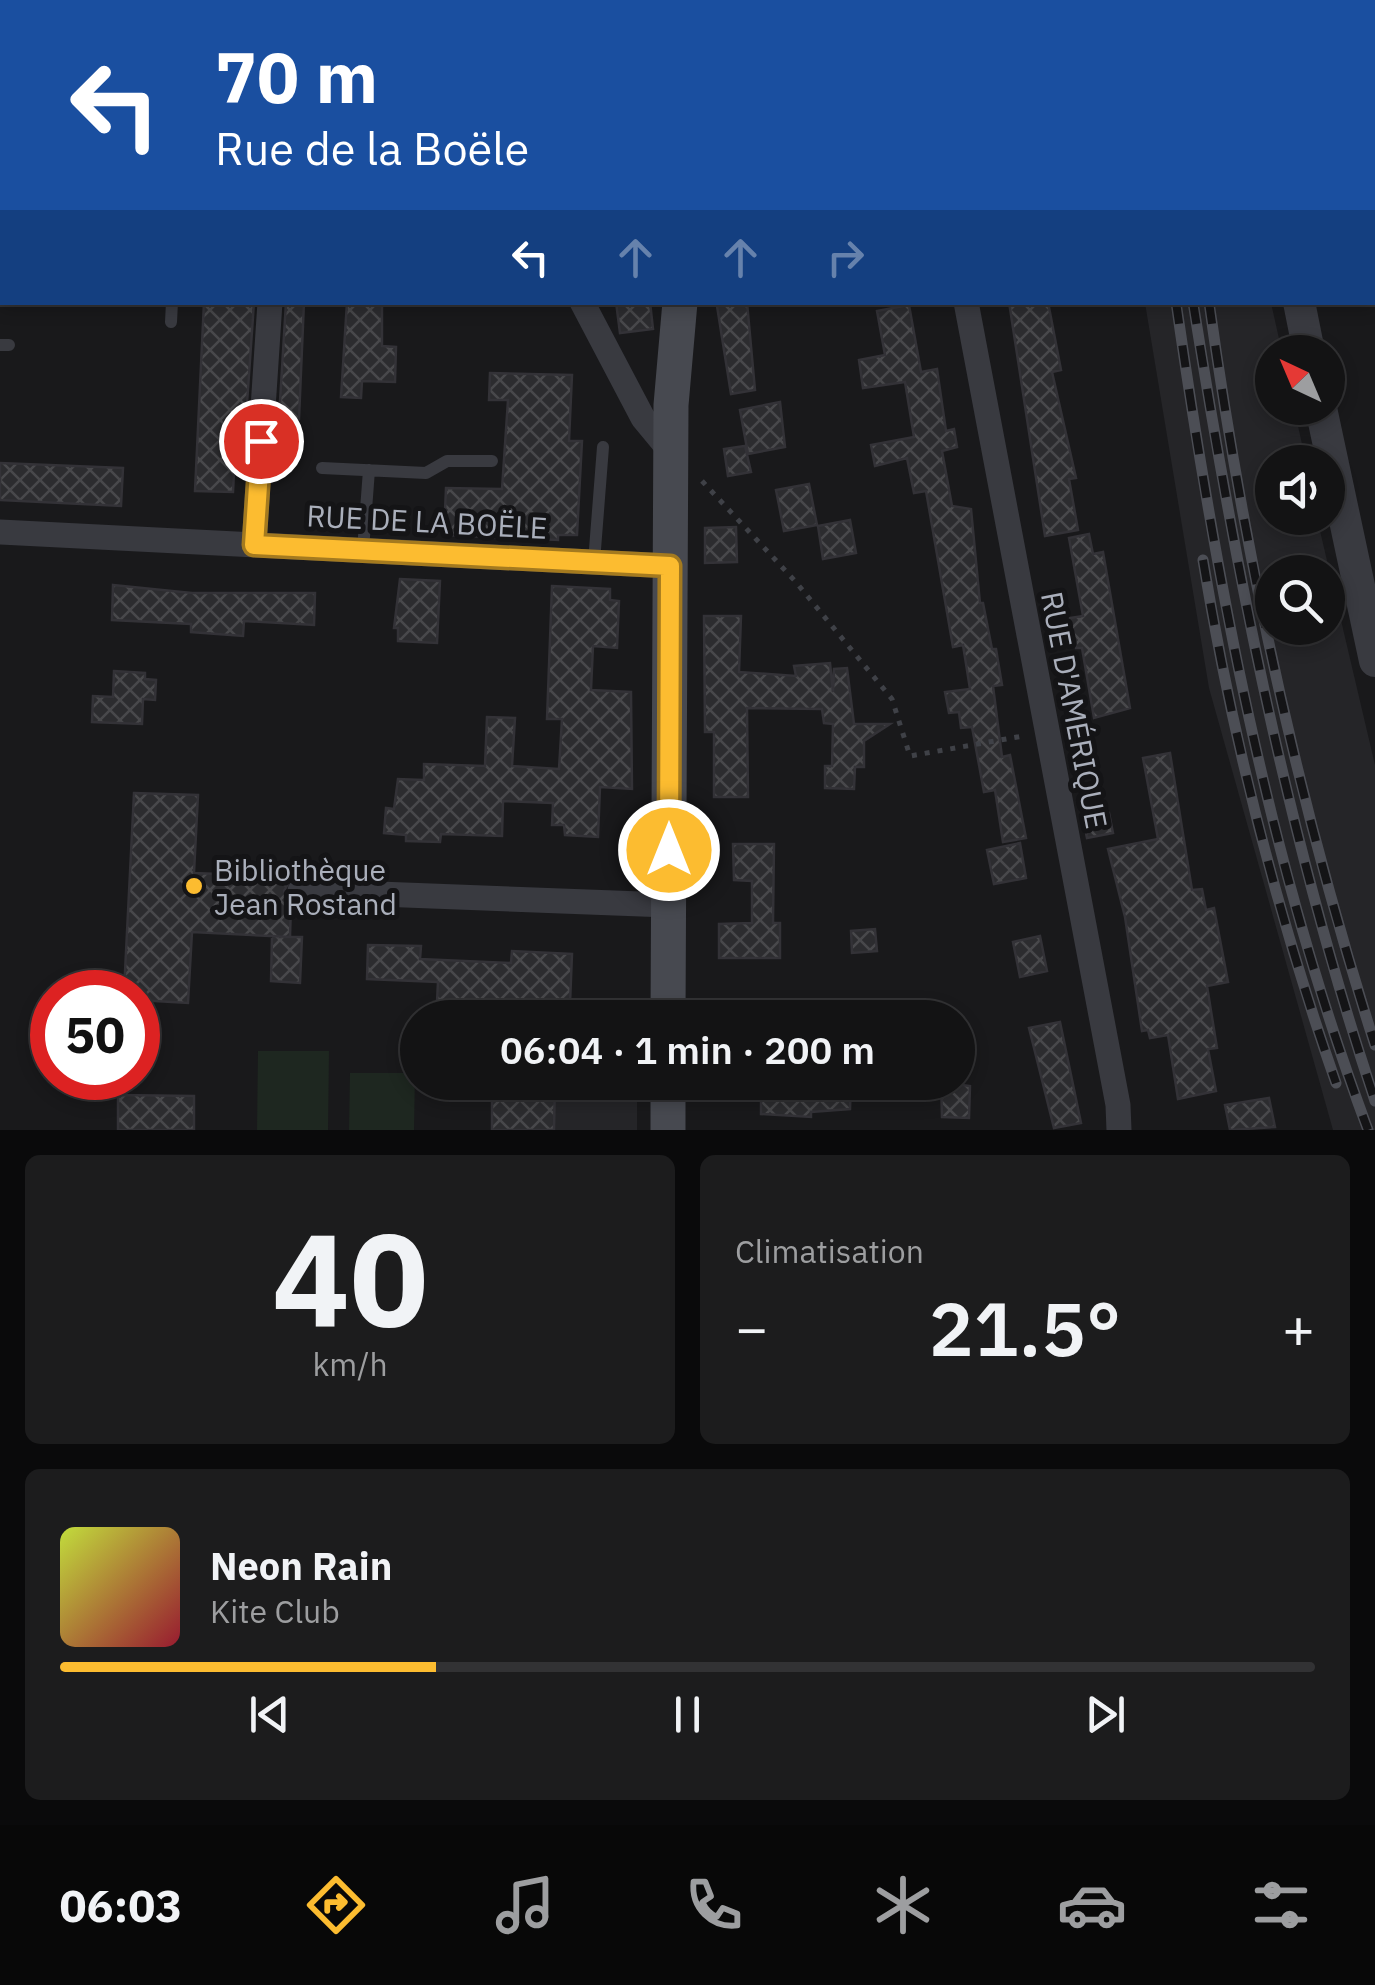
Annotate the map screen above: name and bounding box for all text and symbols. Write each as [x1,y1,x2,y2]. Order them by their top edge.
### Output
text: 70 m [215,31,378,122]
icon: left [50,40,180,170]
text: Rue de la Boële [215,119,529,177]
icon: left [503,230,558,285]
icon: ahead [608,230,663,285]
icon: ahead [713,230,768,285]
icon: right [818,230,873,285]
north arrow [1255,335,1345,425]
map controls [1255,335,1345,645]
pin [219,399,304,484]
icon: arrive [234,414,289,469]
button: sound [1255,445,1345,535]
street label: RUE DE LA BOËLE [306,495,548,547]
button: search [1255,555,1345,645]
street label: RUE D'AMÉRIQUE [1033,588,1117,832]
position arrow [617,798,721,902]
place label: Bibliothèque Jean Rostand [214,850,397,923]
marker: Bibliothèque Jean Rostand [183,875,205,897]
speed limit sign: 50 [30,970,160,1100]
text: 06:04 · 1 min · 200 m [500,1025,875,1074]
text: 40 [272,1193,428,1362]
text: Climatisation [735,1230,924,1272]
text: 21.5° [929,1279,1121,1377]
text: − [735,1292,768,1363]
text: + [1282,1292,1315,1363]
text: km/h [312,1343,388,1385]
text: Neon Rain [210,1541,392,1590]
text: Kite Club [210,1590,340,1632]
icon: previous [242,1687,297,1742]
icon: pause [660,1687,715,1742]
icon: next [1078,1687,1133,1742]
icon: directions [301,1870,371,1940]
icon: music [490,1870,560,1940]
icon: phone [679,1870,749,1940]
icon: climate [868,1870,938,1940]
icon: car [1057,1870,1127,1940]
icon: filters [1246,1870,1316,1940]
text: 06:03 [59,1876,182,1934]

